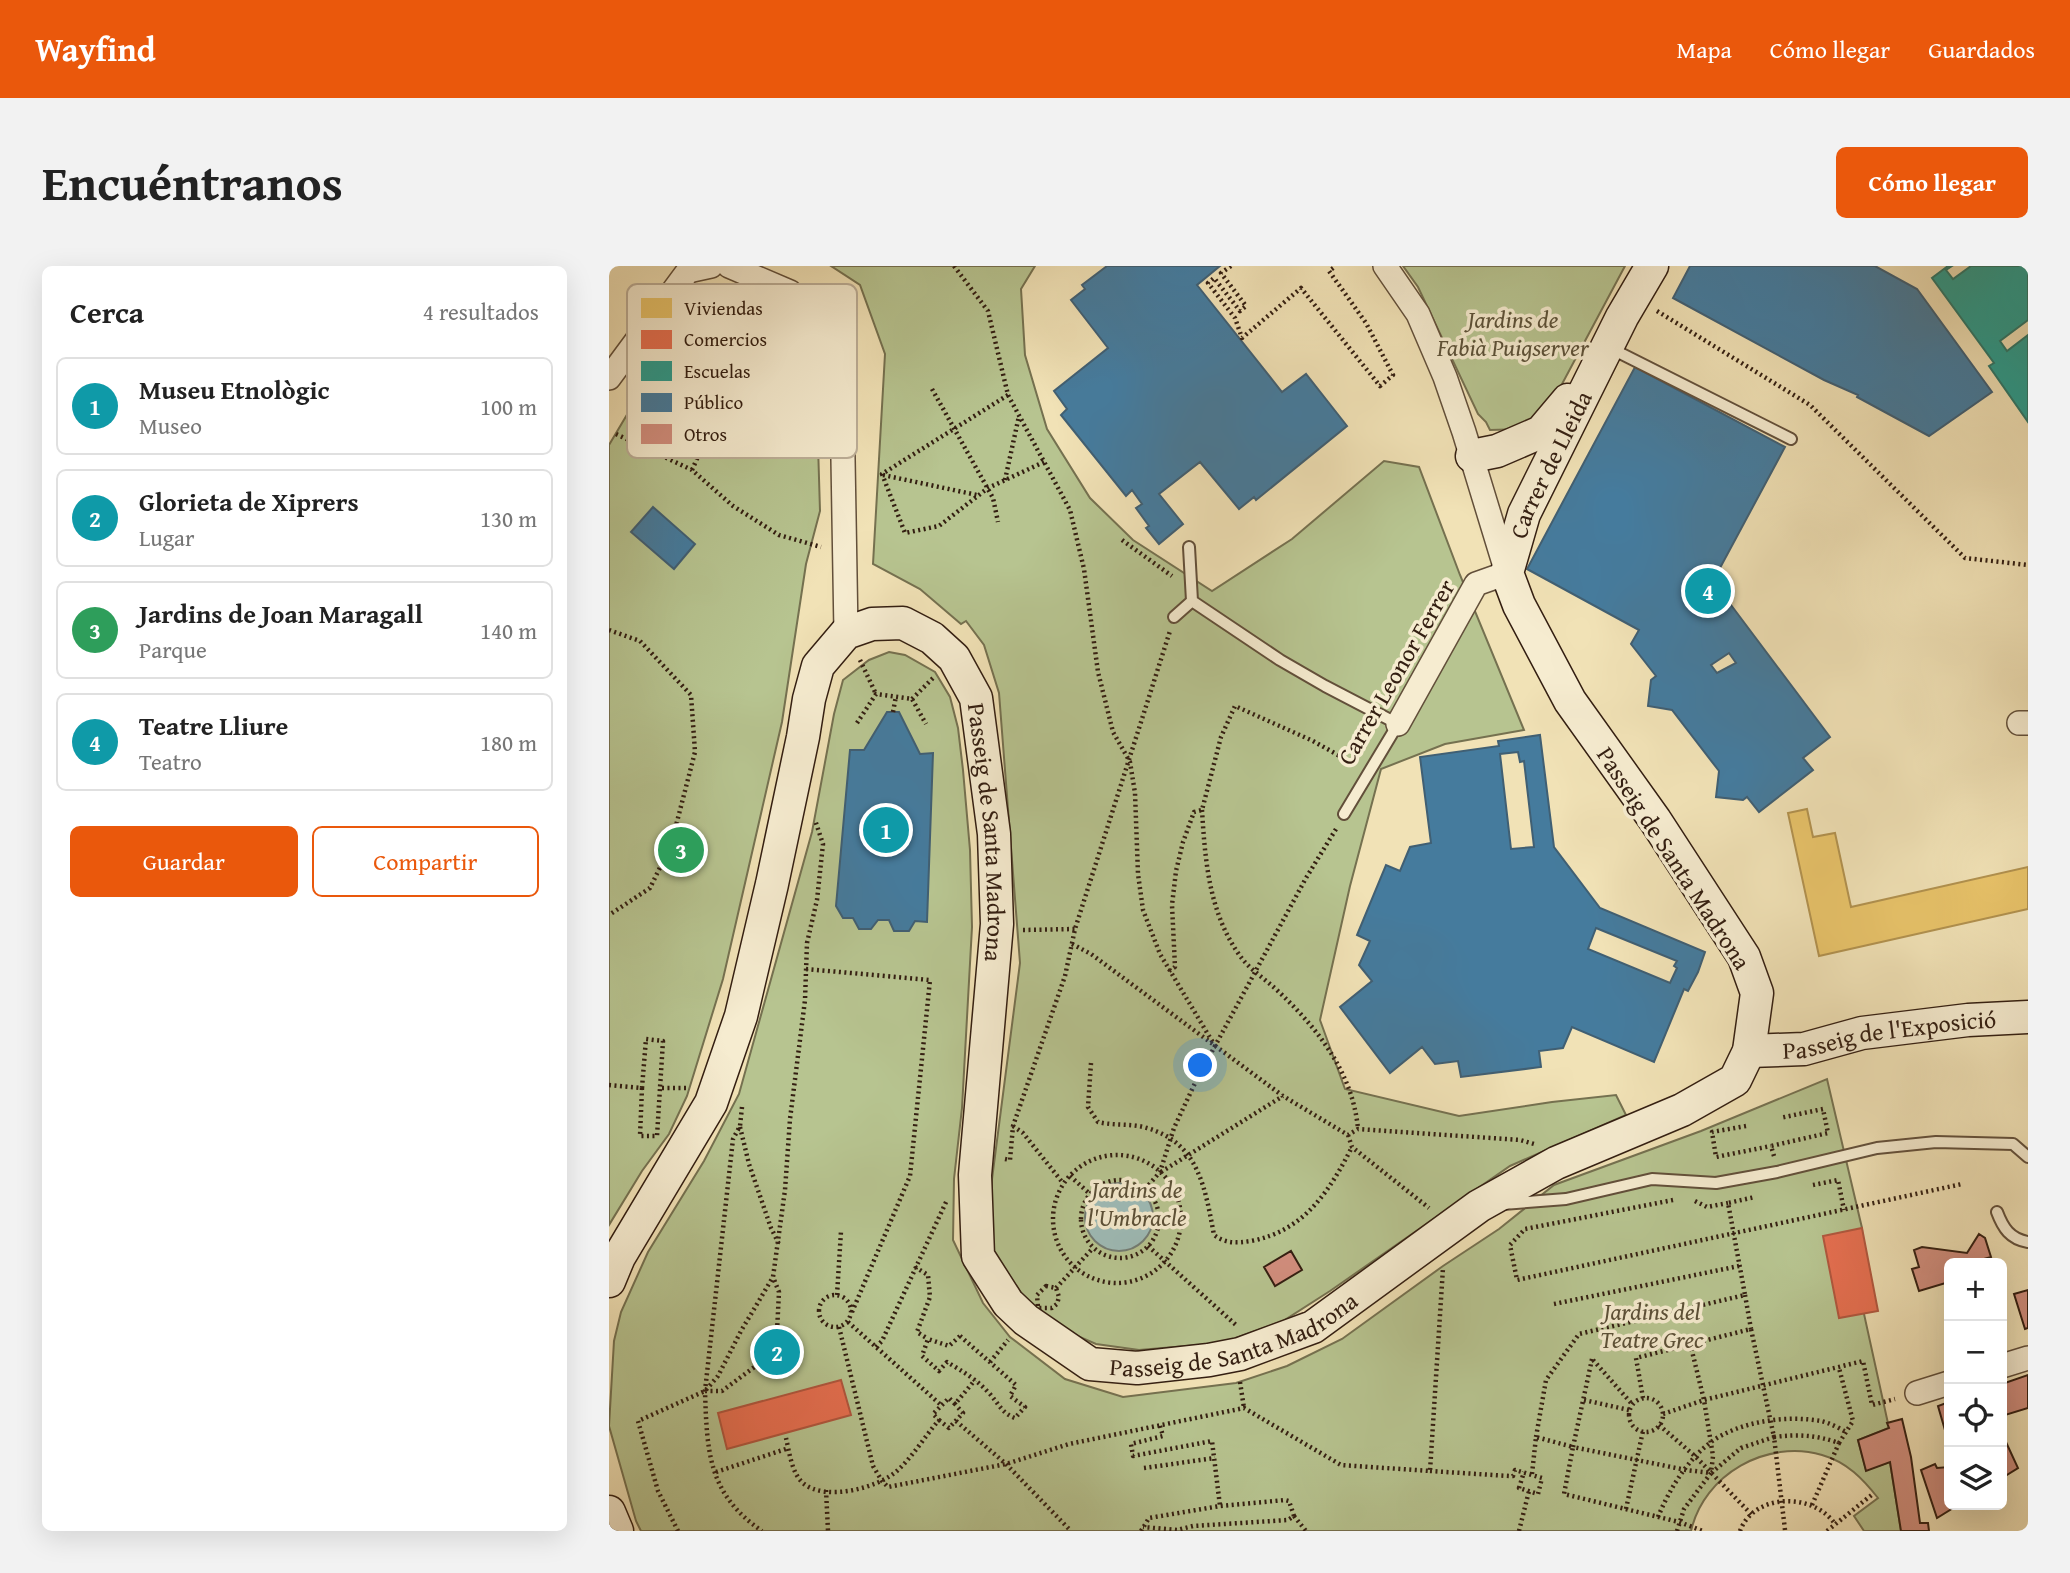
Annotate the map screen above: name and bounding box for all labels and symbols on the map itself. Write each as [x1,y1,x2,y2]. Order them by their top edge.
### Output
legend [627,284,857,458]
text: Viviendas [684,294,763,322]
park label: Jardins de Fabià Puigserver [1436,302,1590,365]
text: Comercios [684,325,767,353]
text: Escuelas [684,357,751,385]
street label: Carrer de Lleida [1500,384,1600,542]
text: Público [684,388,743,416]
text: Otros [684,420,727,448]
pin: 4 [1685,565,1731,617]
street label: Carrer Leonor Ferrer [1329,573,1463,771]
street label: Passeig de Santa Madrona [959,701,1015,964]
street label: Passeig de Santa Madrona [1589,739,1760,977]
pin: 1 [863,804,909,856]
pin: 3 [658,824,704,876]
street label: Passeig de l'Exposició [1782,1001,1997,1067]
your location [1183,1048,1217,1082]
park label: Jardins de l'Umbracle [1087,1172,1187,1235]
street label: Passeig de Santa Madrona [1108,1283,1365,1386]
park label: Jardins del Teatre Grec [1600,1294,1704,1357]
pin: 2 [754,1326,800,1378]

